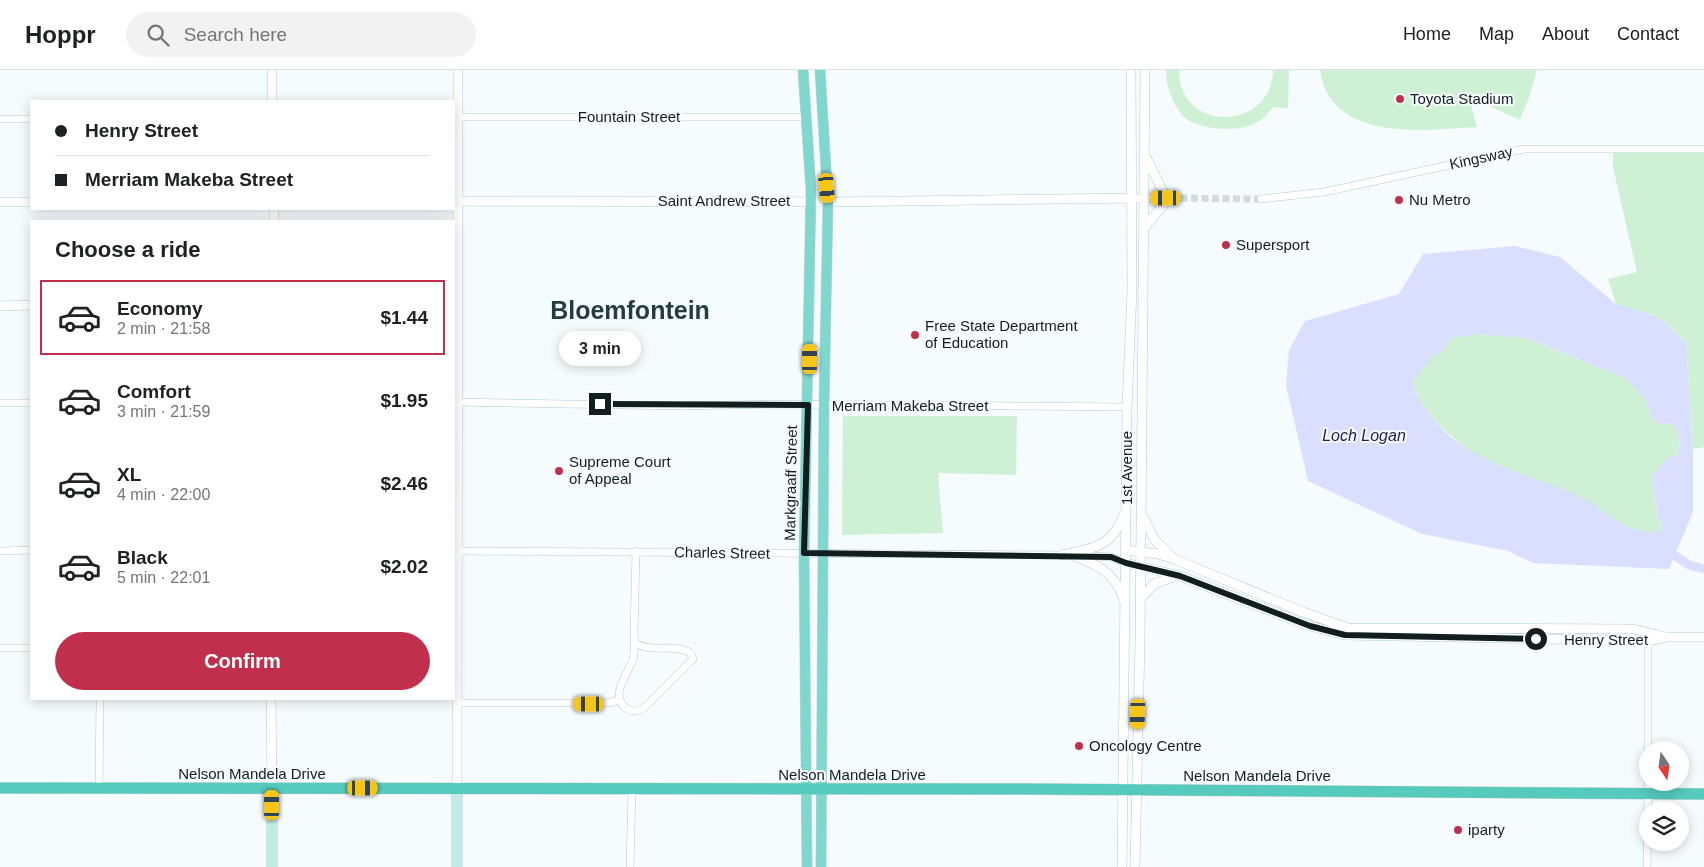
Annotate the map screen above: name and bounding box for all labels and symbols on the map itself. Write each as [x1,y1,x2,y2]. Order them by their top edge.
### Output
place label: Toyota Stadium [1410,90,1513,107]
marker: Toyota Stadium [1394,93,1406,105]
street label: Fountain Street [578,108,681,125]
street label: Kingsway [1448,142,1515,172]
car [818,172,835,204]
car [1151,191,1181,206]
place label: Nu Metro [1409,191,1471,208]
street label: Saint Andrew Street [658,192,791,209]
marker: Nu Metro [1393,194,1405,206]
place label: Supersport [1236,236,1310,253]
marker: Supersport [1220,239,1232,251]
district label: Bloemfontein [550,296,710,324]
place label: Free State Department of Education [925,317,1078,351]
marker: Free State Department of Education [909,329,921,341]
callout: 3 min [559,332,641,366]
car [802,344,817,374]
route end [589,393,611,415]
street label: Merriam Makeba Street [832,397,989,414]
street label: Markgraaff Street [781,424,800,541]
water label: Loch Logan [1322,427,1406,444]
street label: 1st Avenue [1118,431,1135,505]
place label: Supreme Court of Appeal [569,453,672,487]
marker: Supreme Court of Appeal [553,465,565,477]
street label: Charles Street [674,543,771,562]
route start [1525,628,1547,650]
street label: Henry Street [1564,631,1649,648]
car [574,697,604,712]
car [1129,699,1146,729]
place label: Oncology Centre [1089,737,1202,754]
marker: Oncology Centre [1073,740,1085,752]
north arrow [1639,741,1689,791]
street label: Nelson Mandela Drive [178,765,326,782]
street label: Nelson Mandela Drive [778,766,926,783]
street label: Nelson Mandela Drive [1183,767,1331,784]
car [348,781,378,796]
car [264,790,279,820]
place label: iparty [1468,821,1505,838]
marker: iparty [1452,824,1464,836]

